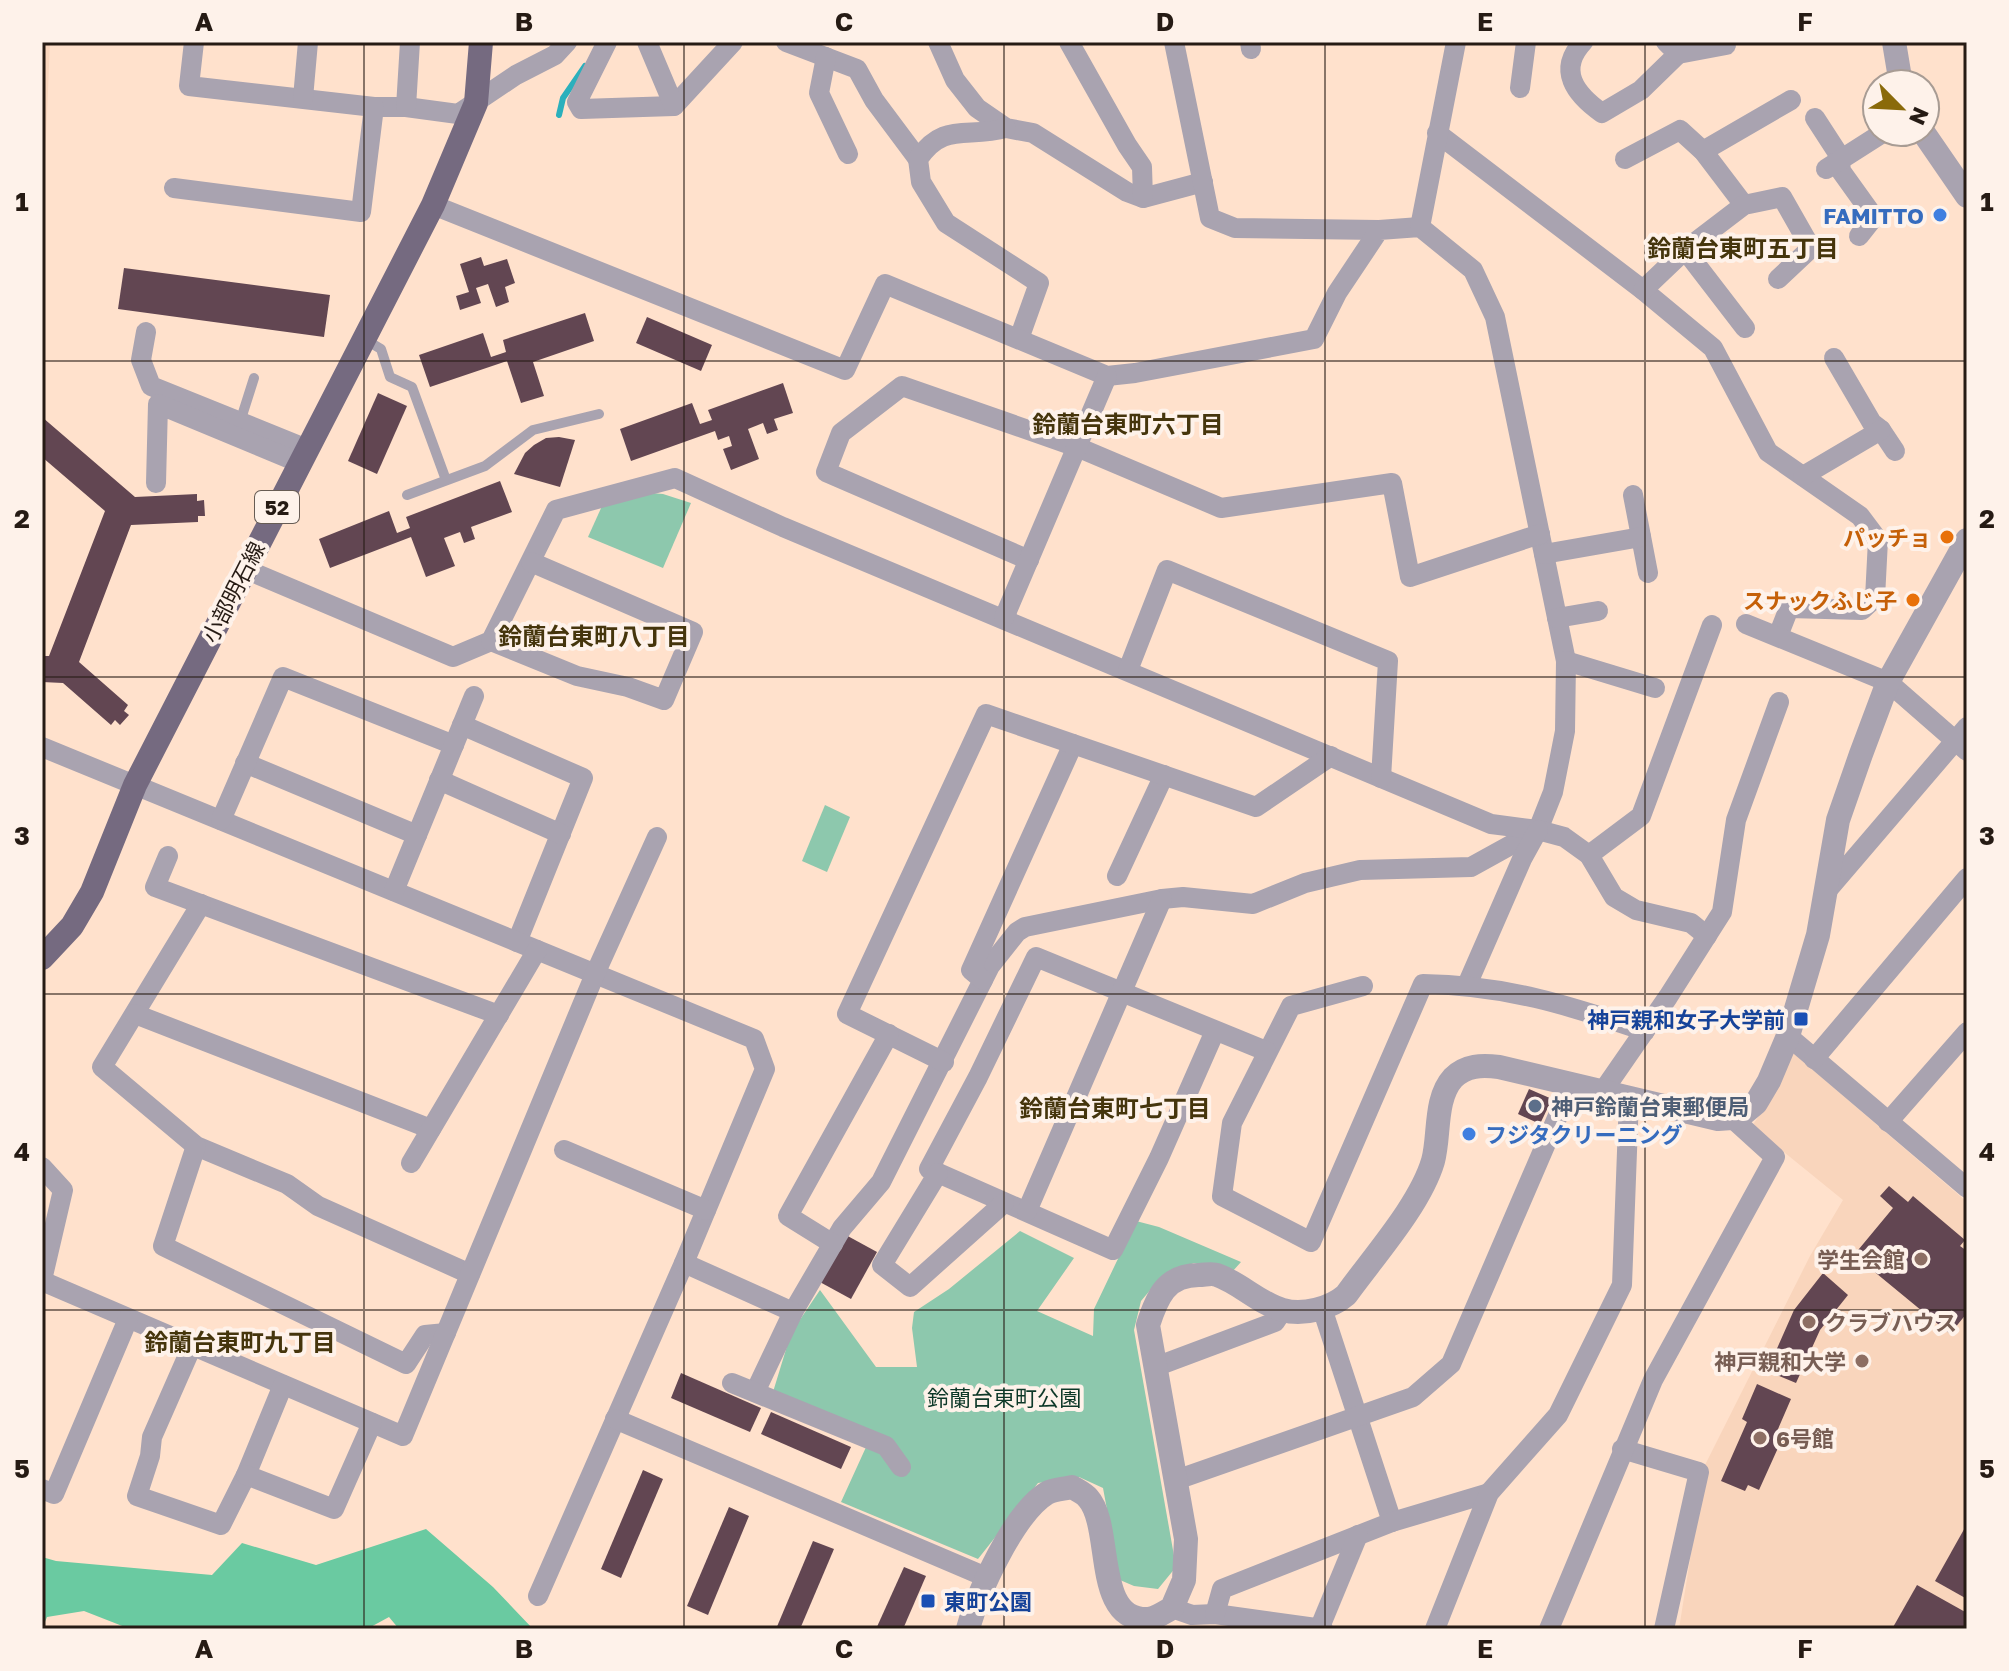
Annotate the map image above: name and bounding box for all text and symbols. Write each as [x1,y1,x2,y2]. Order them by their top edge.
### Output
text: A [195,6,214,37]
text: B [515,6,533,37]
text: C [835,6,853,37]
text: D [1156,6,1174,37]
text: E [1477,6,1493,37]
text: F [1797,6,1813,37]
north arrow [1861,68,1941,148]
text: N [1904,103,1935,129]
text: 1 [15,186,29,217]
text: 1 [1980,186,1994,217]
place label: FAMITTO [1823,202,1924,229]
marker: FAMITTO [1931,206,1949,224]
district label: 鈴蘭台東町五丁目 [1647,233,1839,262]
district label: 鈴蘭台東町六丁目 [1032,409,1224,438]
road number: 52 [255,491,299,523]
text: 2 [14,503,30,534]
text: 2 [1979,503,1995,534]
place label: パッチョ [1843,524,1931,551]
marker: パッチョ [1938,528,1956,546]
street label: 小部明石線 [196,537,270,647]
place label: スナックふじ子 [1743,587,1897,614]
marker: スナックふじ子 [1904,591,1922,609]
district label: 鈴蘭台東町八丁目 [498,621,690,650]
text: 3 [14,820,30,851]
text: 3 [1979,820,1995,851]
place label: 神戸親和女子大学前 [1587,1006,1785,1033]
marker: 神戸親和女子大学前 [1792,1010,1810,1028]
district label: 鈴蘭台東町七丁目 [1019,1093,1211,1122]
place label: 神戸鈴蘭台東郵便局 [1551,1093,1749,1120]
marker: 神戸鈴蘭台東郵便局 [1526,1097,1544,1115]
place label: フジタクリーニング [1485,1121,1683,1148]
marker: フジタクリーニング [1460,1125,1478,1143]
text: 4 [14,1136,30,1167]
text: 4 [1979,1136,1995,1167]
place label: 学生会館 [1817,1246,1905,1273]
marker: 学生会館 [1912,1250,1930,1268]
place label: クラブハウス [1825,1309,1957,1336]
marker: クラブハウス [1800,1313,1818,1331]
district label: 鈴蘭台東町九丁目 [144,1327,336,1356]
place label: 神戸親和大学 [1714,1348,1846,1375]
marker: 神戸親和大学 [1853,1352,1871,1370]
park label: 鈴蘭台東町公園 [927,1384,1081,1411]
place label: 6号館 [1776,1425,1834,1452]
marker: 6号館 [1751,1429,1769,1447]
text: 5 [14,1453,30,1484]
text: 5 [1979,1453,1995,1484]
place label: 東町公園 [944,1588,1032,1615]
marker: 東町公園 [919,1592,937,1610]
text: A [195,1633,214,1664]
text: B [515,1633,533,1664]
text: C [835,1633,853,1664]
text: D [1156,1633,1174,1664]
text: E [1477,1633,1493,1664]
text: F [1797,1633,1813,1664]

